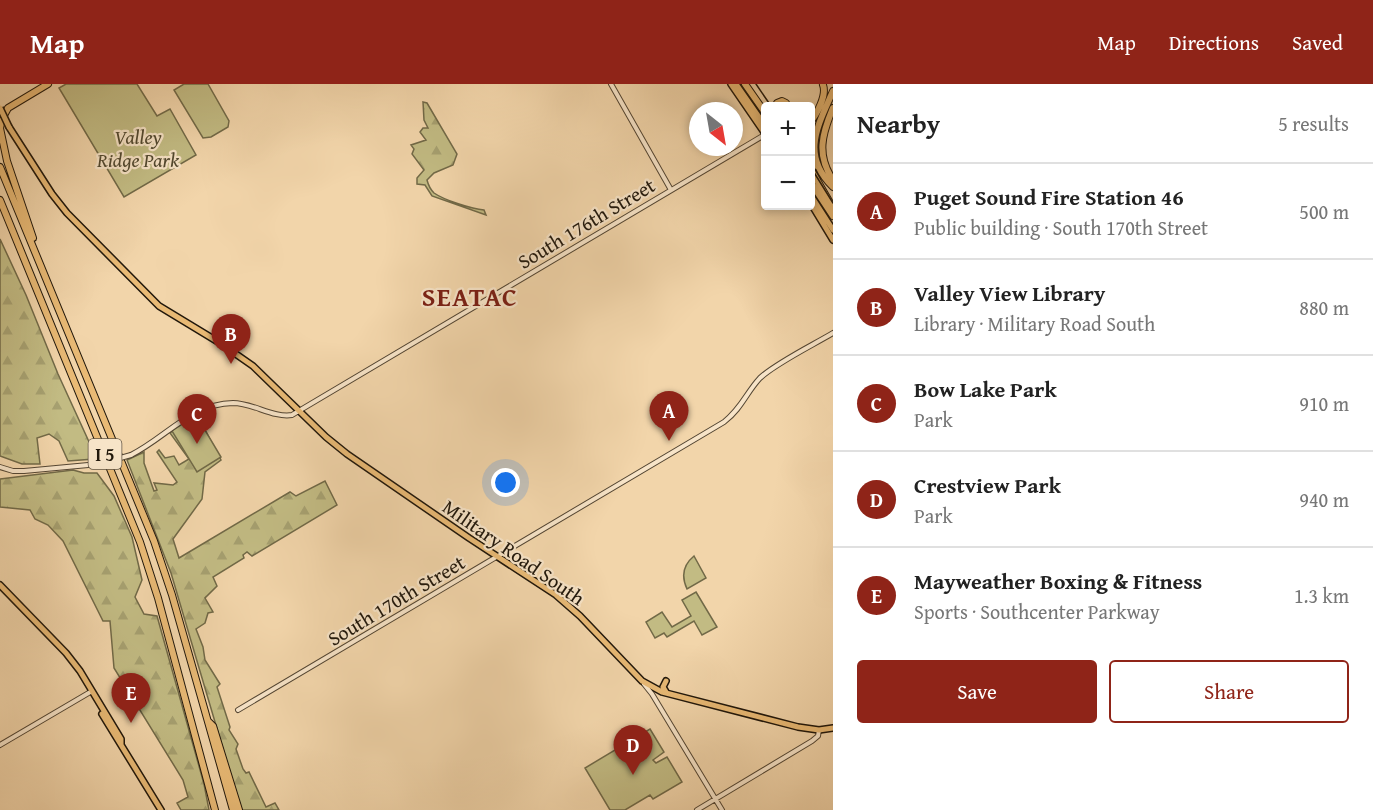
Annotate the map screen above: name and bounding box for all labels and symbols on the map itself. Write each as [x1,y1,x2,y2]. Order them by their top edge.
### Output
north arrow [689,102,743,156]
park label: Valley Ridge Park [96,122,180,174]
street label: South 176th Street [512,170,660,276]
district label: SEATAC [422,277,518,316]
pin: B [212,314,250,364]
pin: A [650,392,688,441]
pin: C [178,394,216,444]
road number: I 5 [88,439,122,469]
your location [491,468,520,497]
street label: Military Road South [437,492,591,612]
street label: South 170th Street [322,547,470,653]
pin: E [112,674,150,723]
pin: D [614,726,652,775]

